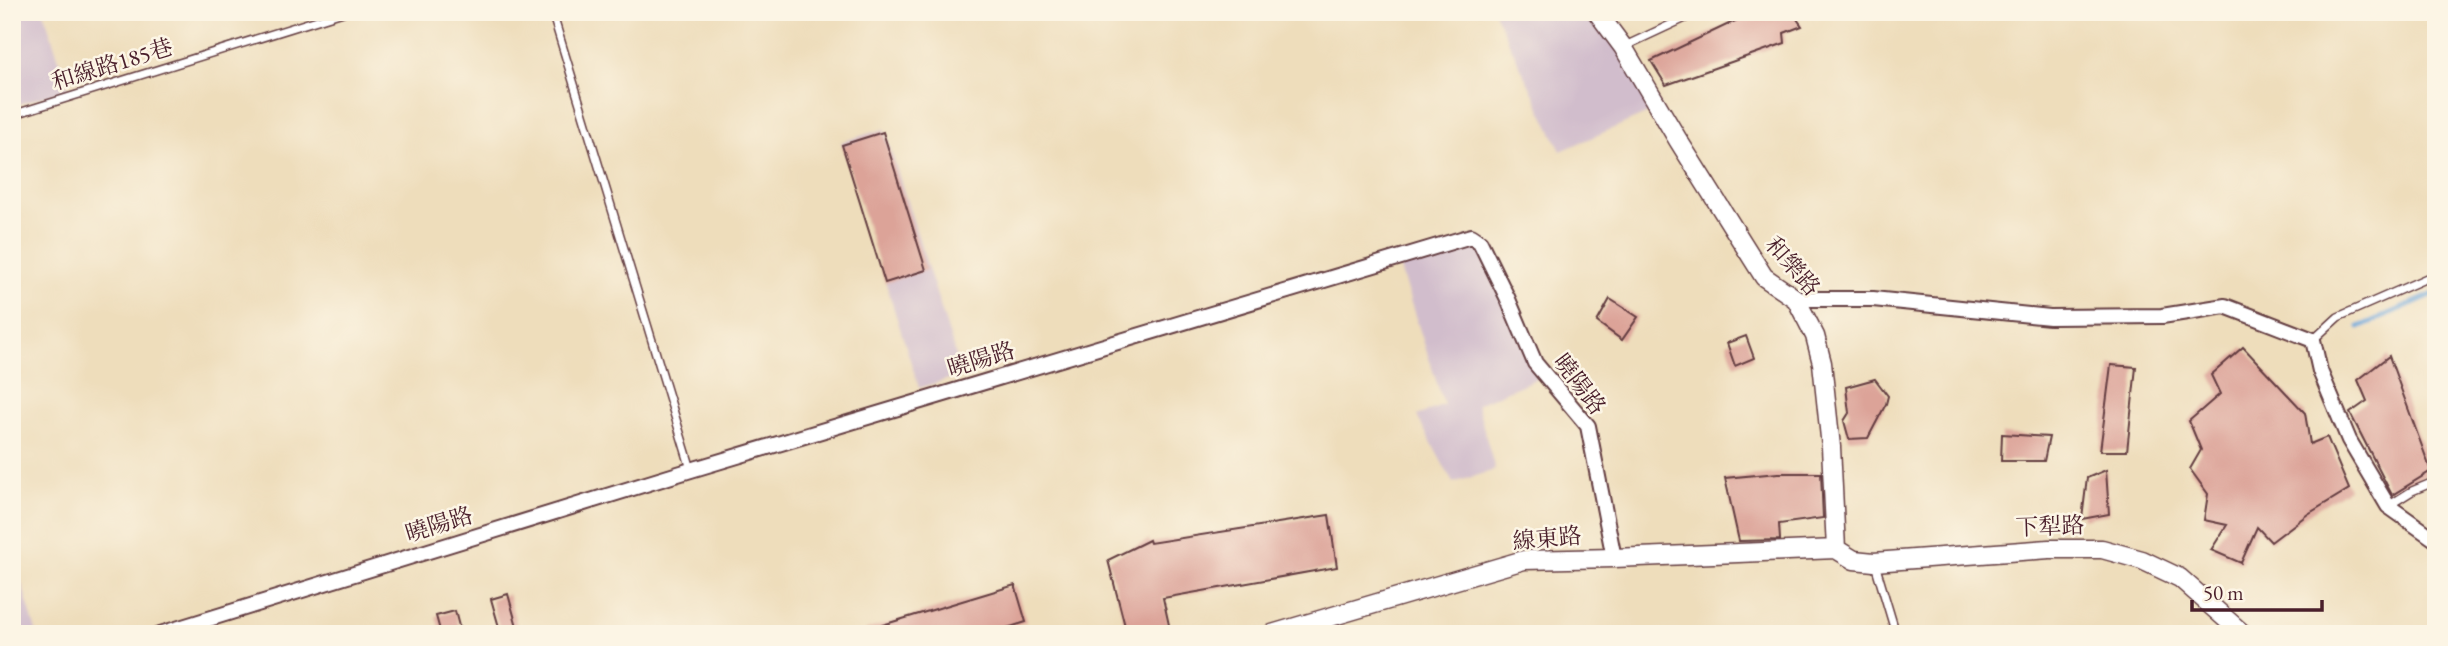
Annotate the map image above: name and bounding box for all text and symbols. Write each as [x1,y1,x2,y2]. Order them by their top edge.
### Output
street label: 和線路185巷 [48,31,176,97]
street label: 和樂路 [1759,230,1827,302]
street label: 曉陽路 [944,335,1018,383]
street label: 曉陽路 [1547,347,1613,421]
street label: 曉陽路 [402,500,476,548]
street label: 下犁路 [2015,510,2085,542]
street label: 線東路 [1511,520,1583,556]
scale bar [2192,569,2322,613]
text: 50 m [2203,579,2244,606]

